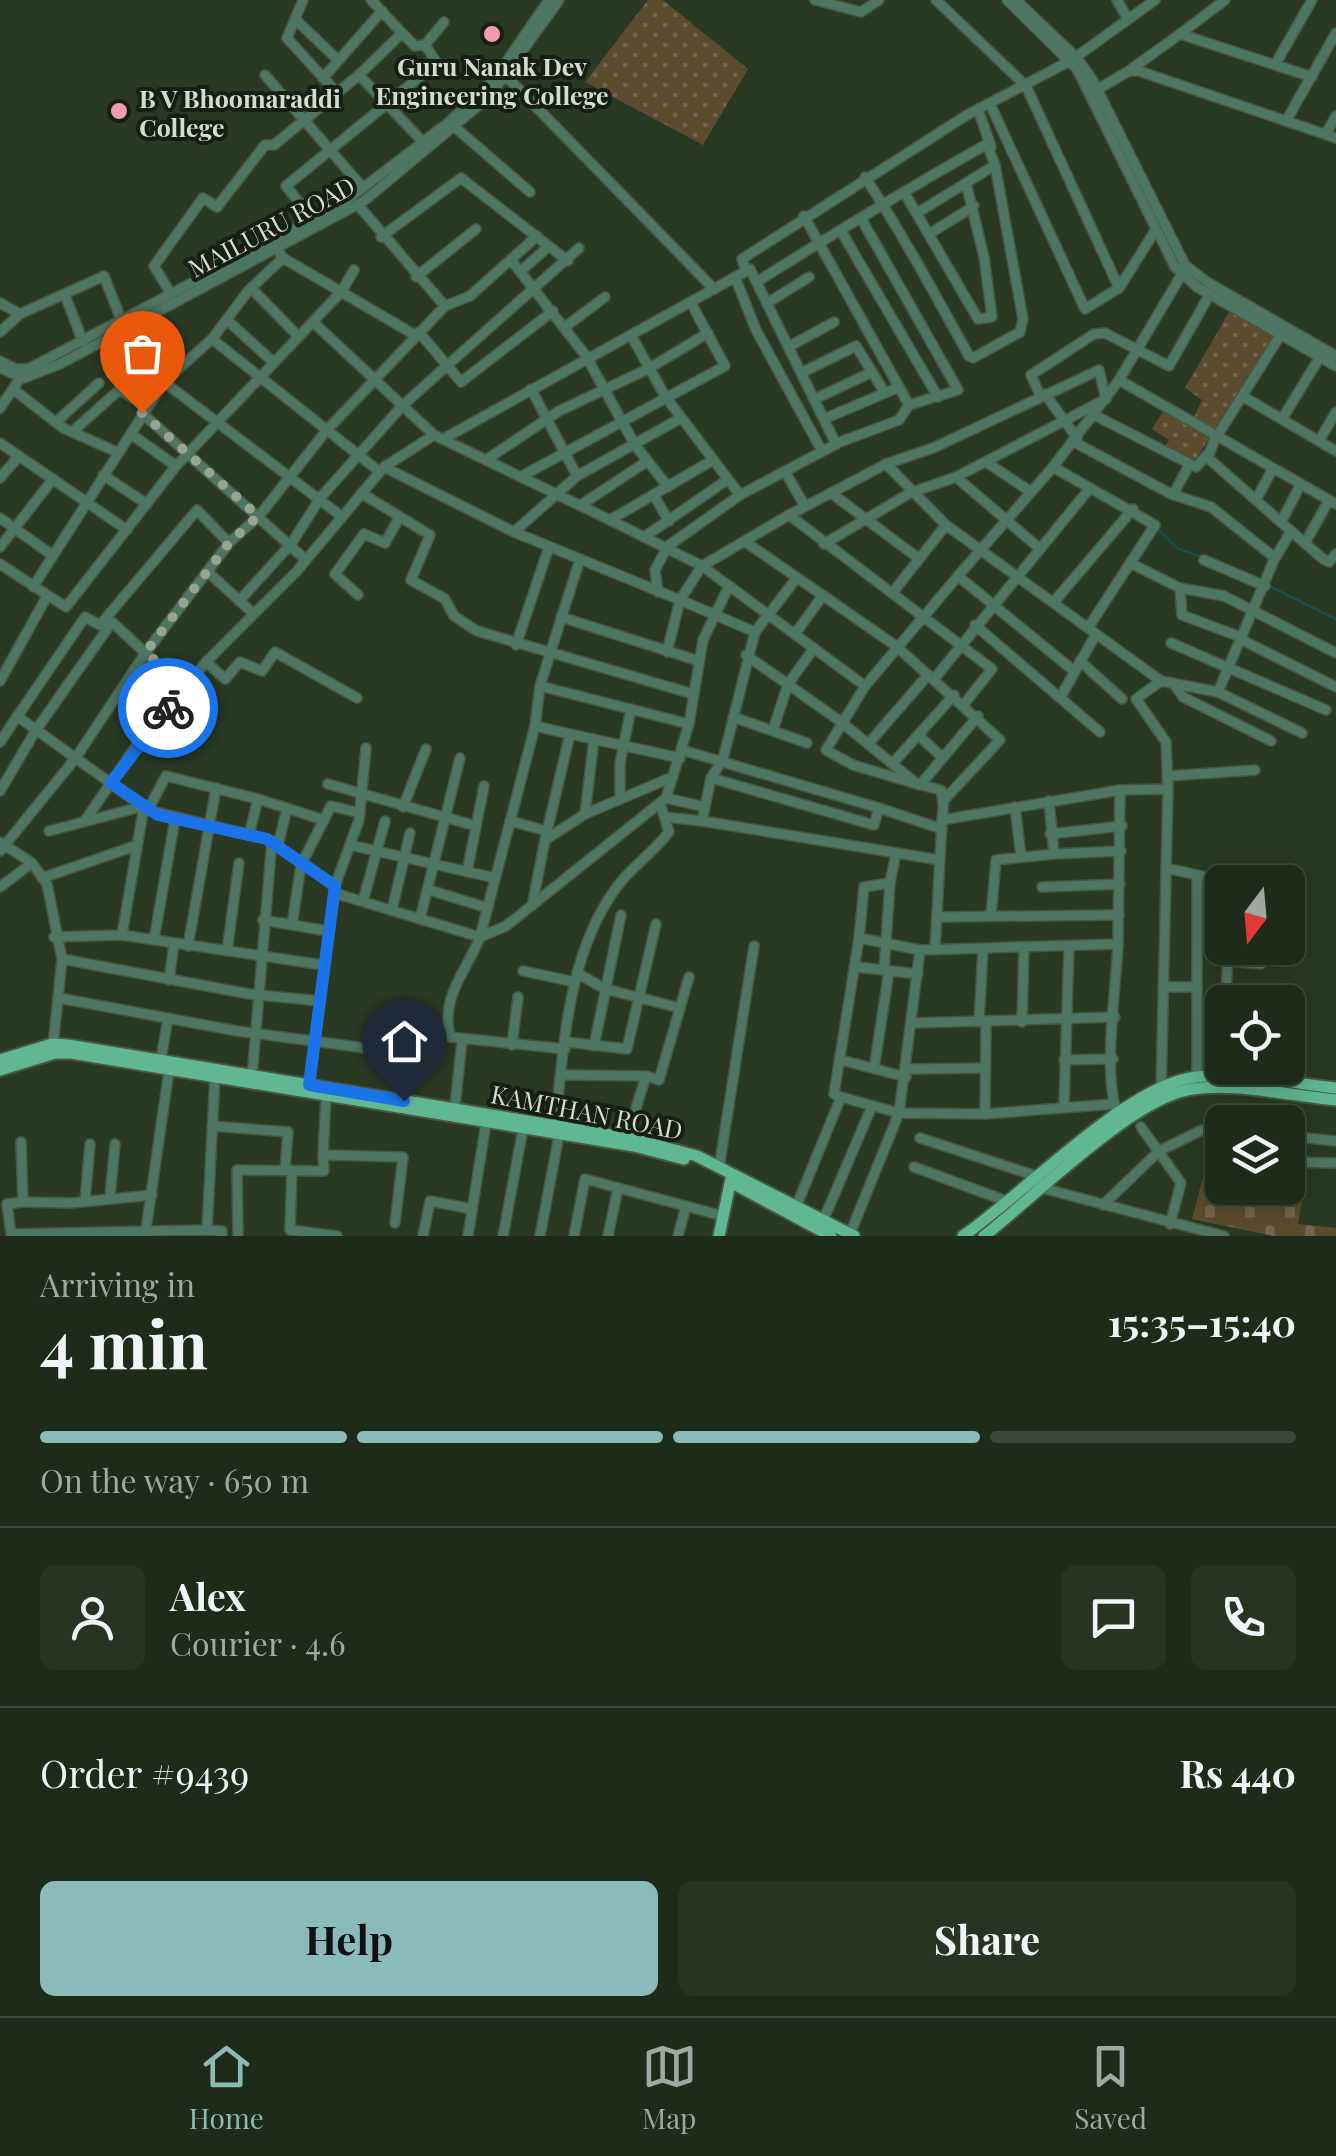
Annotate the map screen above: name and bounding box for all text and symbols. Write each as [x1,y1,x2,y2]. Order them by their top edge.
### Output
marker: Guru Nanak Dev Engineering College [481,23,503,45]
place label: Guru Nanak Dev Engineering College [375,49,609,111]
place label: B V Bhoomaraddi College [139,81,341,143]
marker: B V Bhoomaraddi College [108,100,130,122]
street label: MAILURU ROAD [182,168,360,284]
pin [100,311,185,414]
icon: bag [115,326,170,381]
courier [118,658,218,758]
icon: bike [141,681,196,736]
north arrow [1205,865,1305,965]
map controls [1205,865,1305,1205]
button: locate [1205,985,1305,1085]
pin [362,999,447,1102]
icon: home [377,1014,432,1069]
street label: KAMTHAN ROAD [488,1076,686,1146]
button: layers [1205,1105,1305,1205]
text: Arriving in [40,1262,195,1305]
text: 15:35–15:40 [1108,1296,1296,1347]
text: 4 min [40,1299,208,1385]
text: On the way · 650 m [40,1458,309,1501]
button: person [40,1565,145,1670]
button: chat [1061,1565,1166,1670]
button: phone [1191,1565,1296,1670]
text: Alex [170,1570,246,1621]
text: Courier · 4.6 [170,1621,346,1664]
text: Order #9439 [40,1747,249,1798]
text: Rs 440 [1180,1747,1296,1798]
button: Help [40,1881,658,1996]
button: Share [678,1881,1296,1996]
tab: Home [189,2039,264,2136]
tab: Map [642,2039,697,2136]
tab: Saved [1074,2039,1147,2136]

